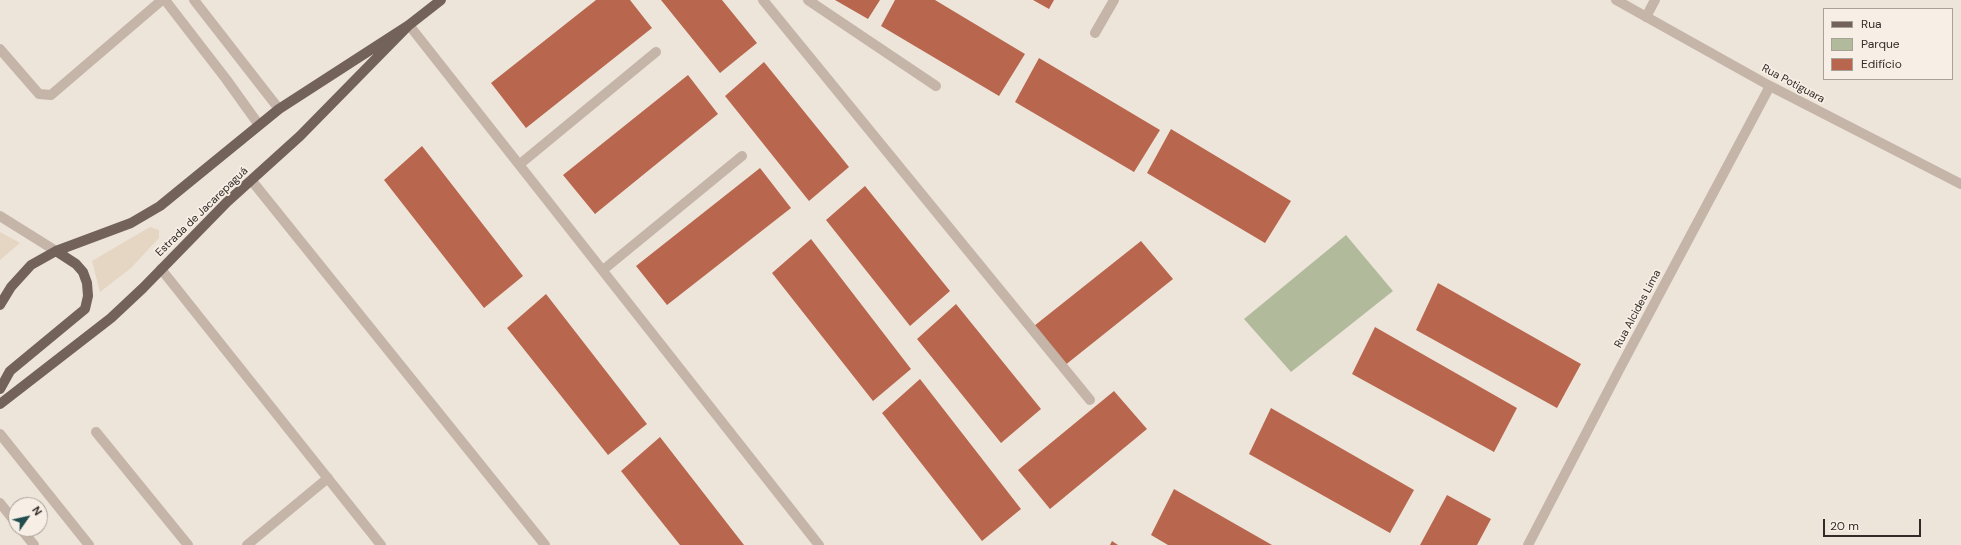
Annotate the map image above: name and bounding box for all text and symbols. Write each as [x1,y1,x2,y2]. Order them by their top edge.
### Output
legend [1823,8,1953,80]
text: Rua [1861,16,1882,32]
text: Parque [1861,36,1900,52]
text: Edifício [1861,56,1902,72]
street label: Rua Potiguara [1759,62,1827,106]
street label: Estrada de Jacarepaguá [153,165,251,259]
street label: Rua Alcides Lima [1612,268,1664,350]
north arrow [8,497,48,537]
text: N [29,504,45,518]
scale bar [1825,511,1923,537]
text: 20 m [1830,518,1859,534]

